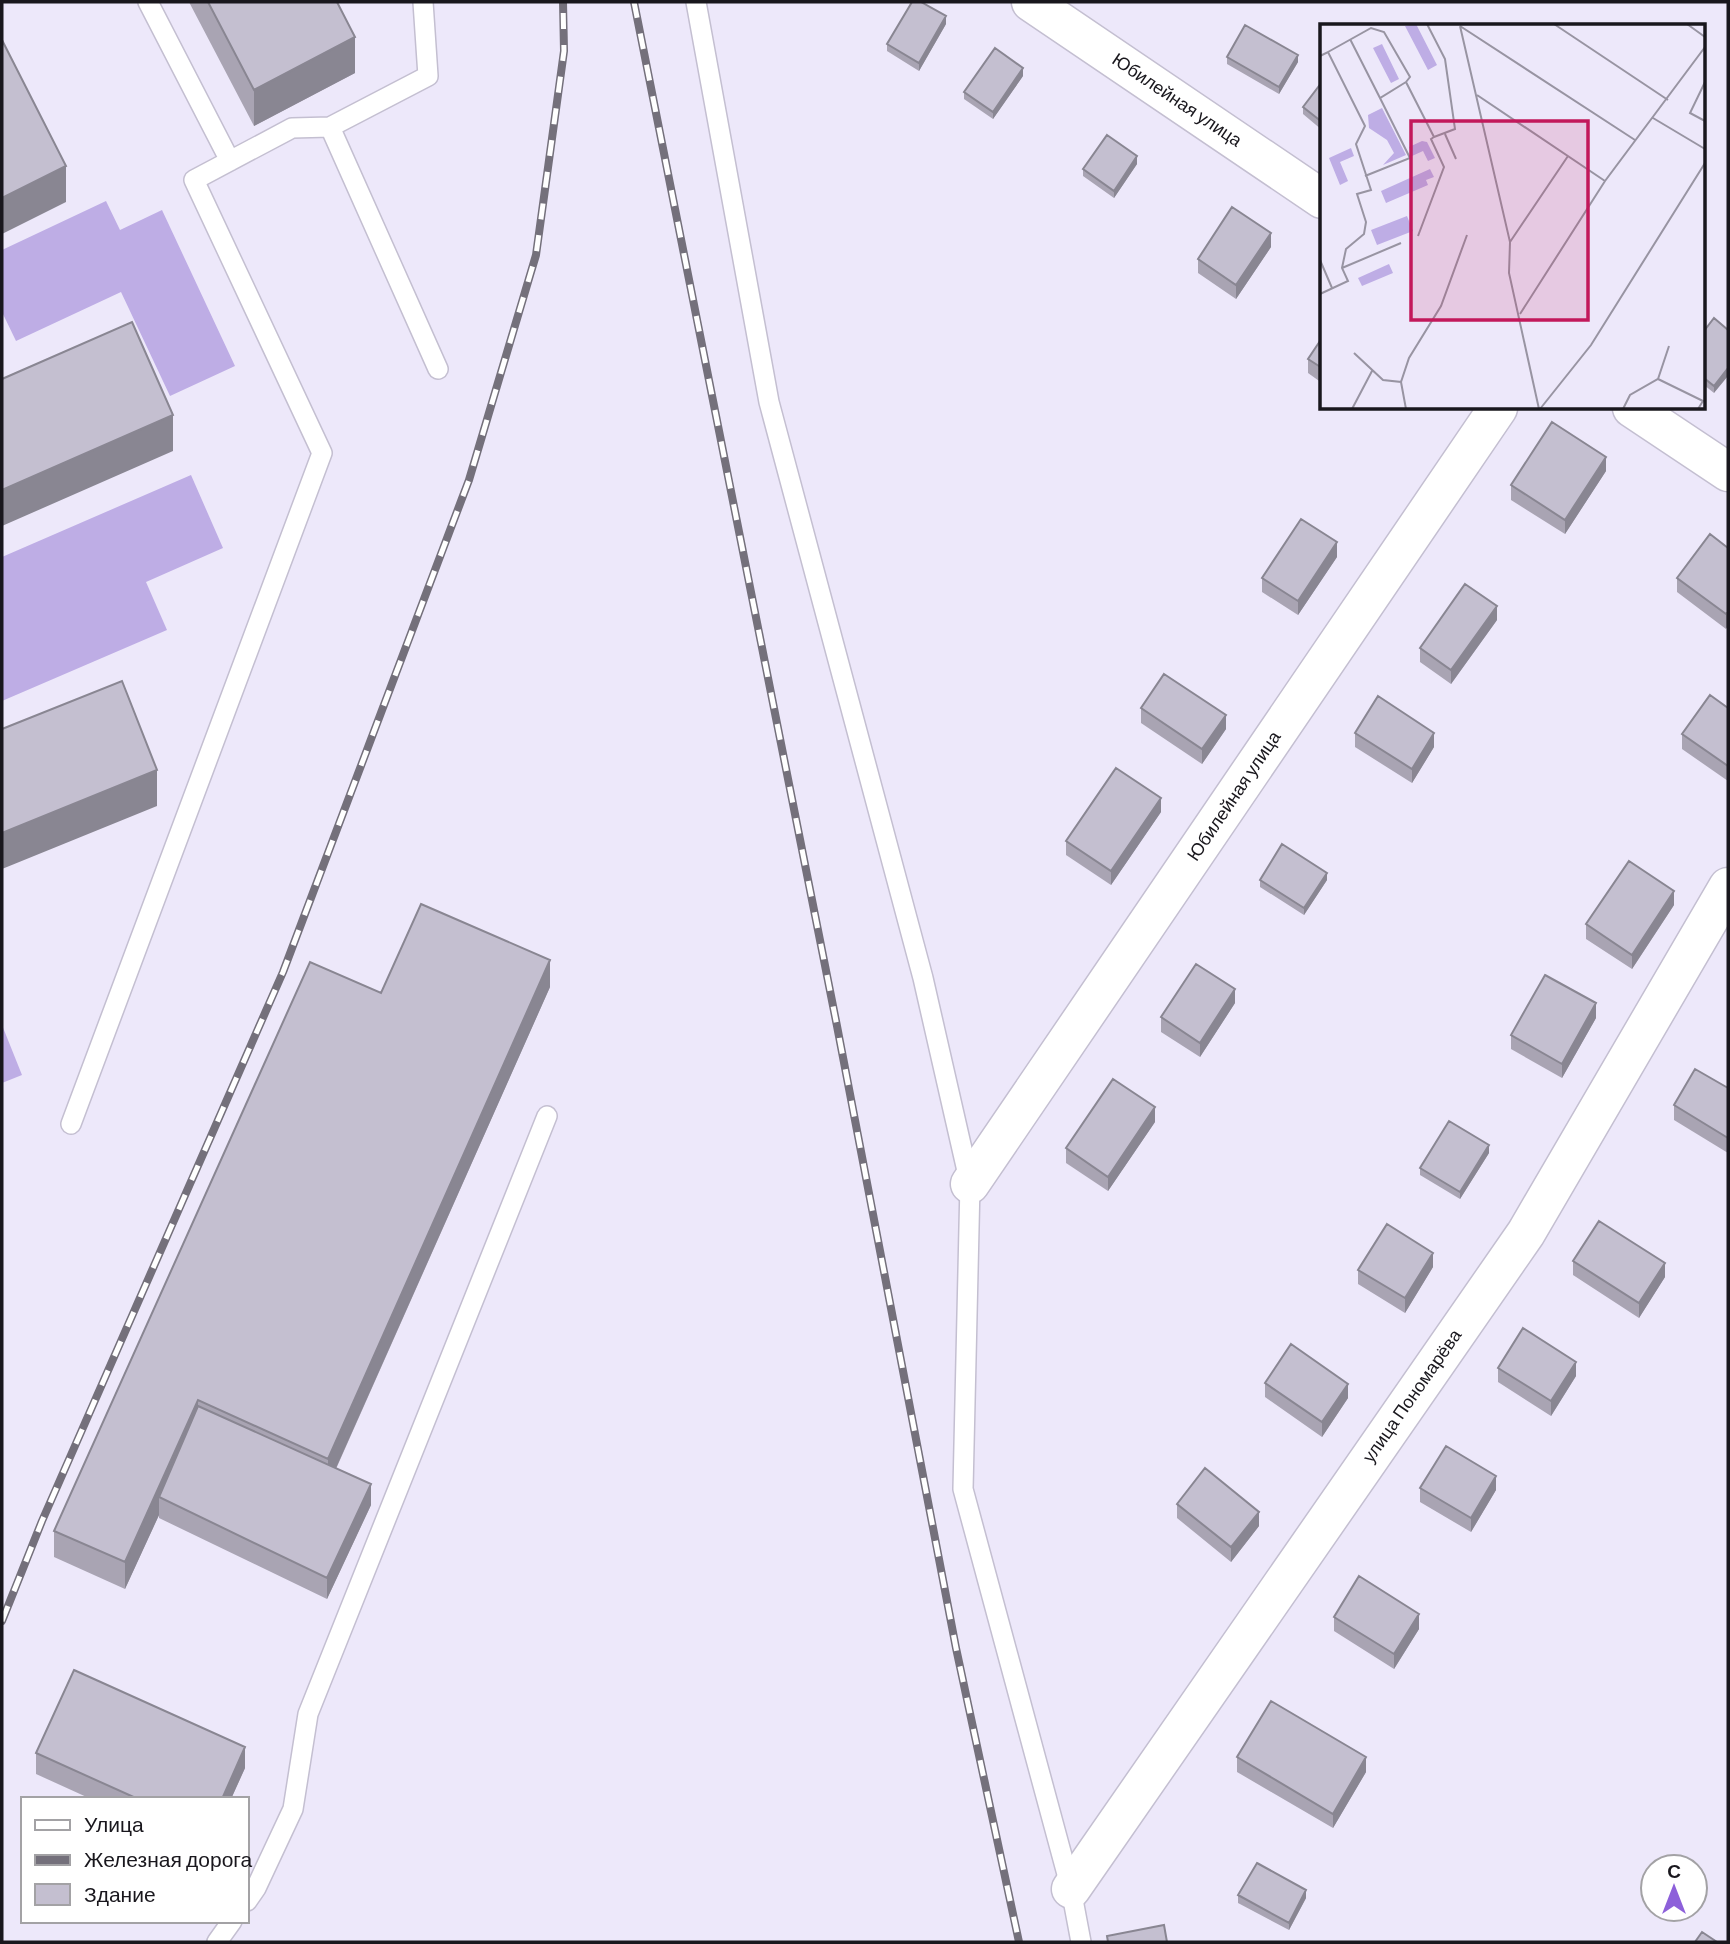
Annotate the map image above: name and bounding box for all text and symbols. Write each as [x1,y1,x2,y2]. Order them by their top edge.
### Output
inset map [1320,24,1706,410]
street label: Юбилейная улица [1108,48,1247,151]
street label: Юбилейная улица [1182,726,1285,865]
street label: улица Пономарёва [1357,1324,1466,1466]
legend [21,1797,248,1923]
text: Улица [84,1811,144,1836]
text: Железная дорога [84,1846,253,1871]
north arrow [1639,1853,1709,1923]
text: С [1667,1859,1681,1882]
text: Здание [84,1881,156,1906]

